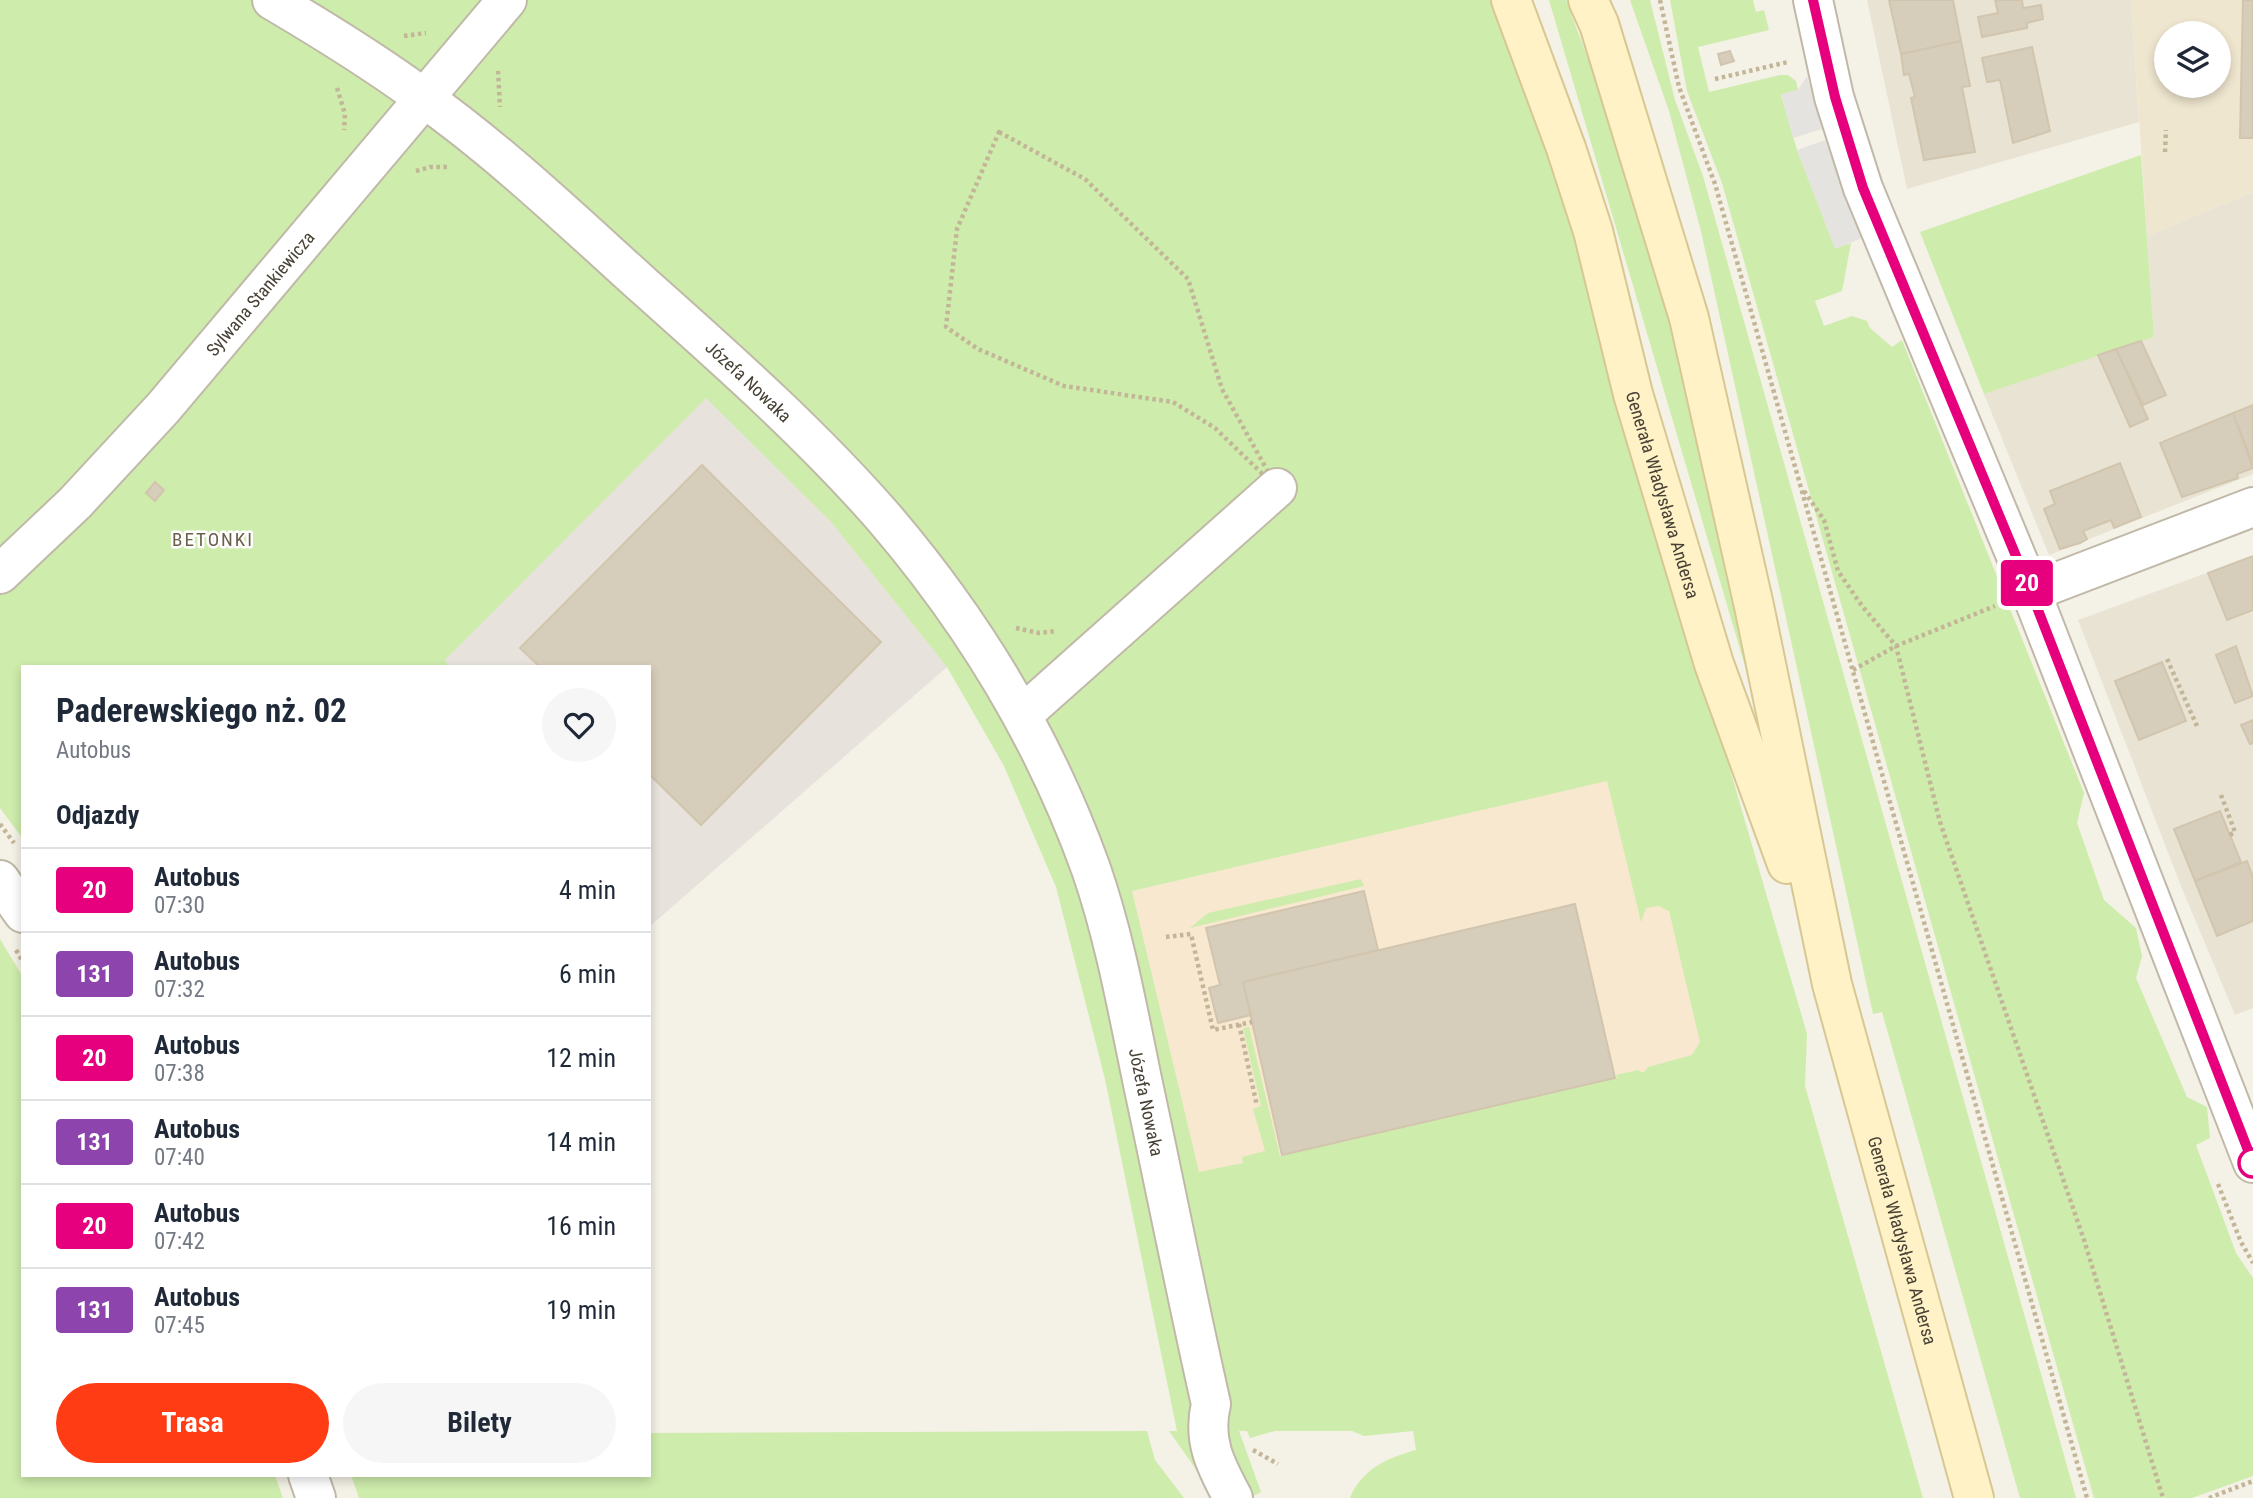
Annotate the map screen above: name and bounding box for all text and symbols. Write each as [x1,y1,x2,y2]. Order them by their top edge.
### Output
map controls [2154,21,2231,98]
button: layers [2154,21,2231,98]
street label: Sylwana Stankiewicza [201,227,318,360]
street label: Józefa Nowaka [702,336,796,426]
street label: Generała Władysława Andersa [1622,388,1704,601]
district label: BETONKI [172,528,254,551]
line badge: 20 [1996,560,2058,606]
text: 20 [2015,569,2039,597]
button: heart [542,688,616,762]
text: Paderewskiego nż. 02 [56,691,347,730]
text: Autobus [56,737,131,764]
text: Odjazdy [56,800,139,830]
text: Autobus [154,862,240,892]
text: 4 min [559,875,616,905]
text: 20 [82,876,107,904]
text: 07:30 [154,892,205,919]
text: Autobus [154,946,240,976]
text: 6 min [559,959,616,989]
text: 131 [76,960,113,988]
text: 07:32 [154,976,205,1003]
text: Autobus [154,1030,240,1060]
text: 12 min [546,1043,616,1073]
text: 20 [82,1044,107,1072]
street label: Józefa Nowaka [1125,1046,1168,1158]
text: 07:38 [154,1060,205,1087]
text: Autobus [154,1114,240,1144]
text: 14 min [546,1127,616,1157]
text: 131 [76,1128,113,1156]
street label: Generała Władysława Andersa [1864,1134,1942,1347]
text: 07:40 [154,1144,205,1171]
unlabelled marker [2238,1148,2253,1178]
text: Autobus [154,1198,240,1228]
text: 16 min [546,1211,616,1241]
text: 20 [82,1212,107,1240]
text: 07:42 [154,1228,205,1255]
text: Autobus [154,1282,240,1312]
text: 19 min [546,1295,616,1325]
text: 131 [76,1296,113,1324]
text: 07:45 [154,1312,205,1339]
button: Trasa [56,1383,329,1463]
button: Bilety [343,1383,616,1463]

